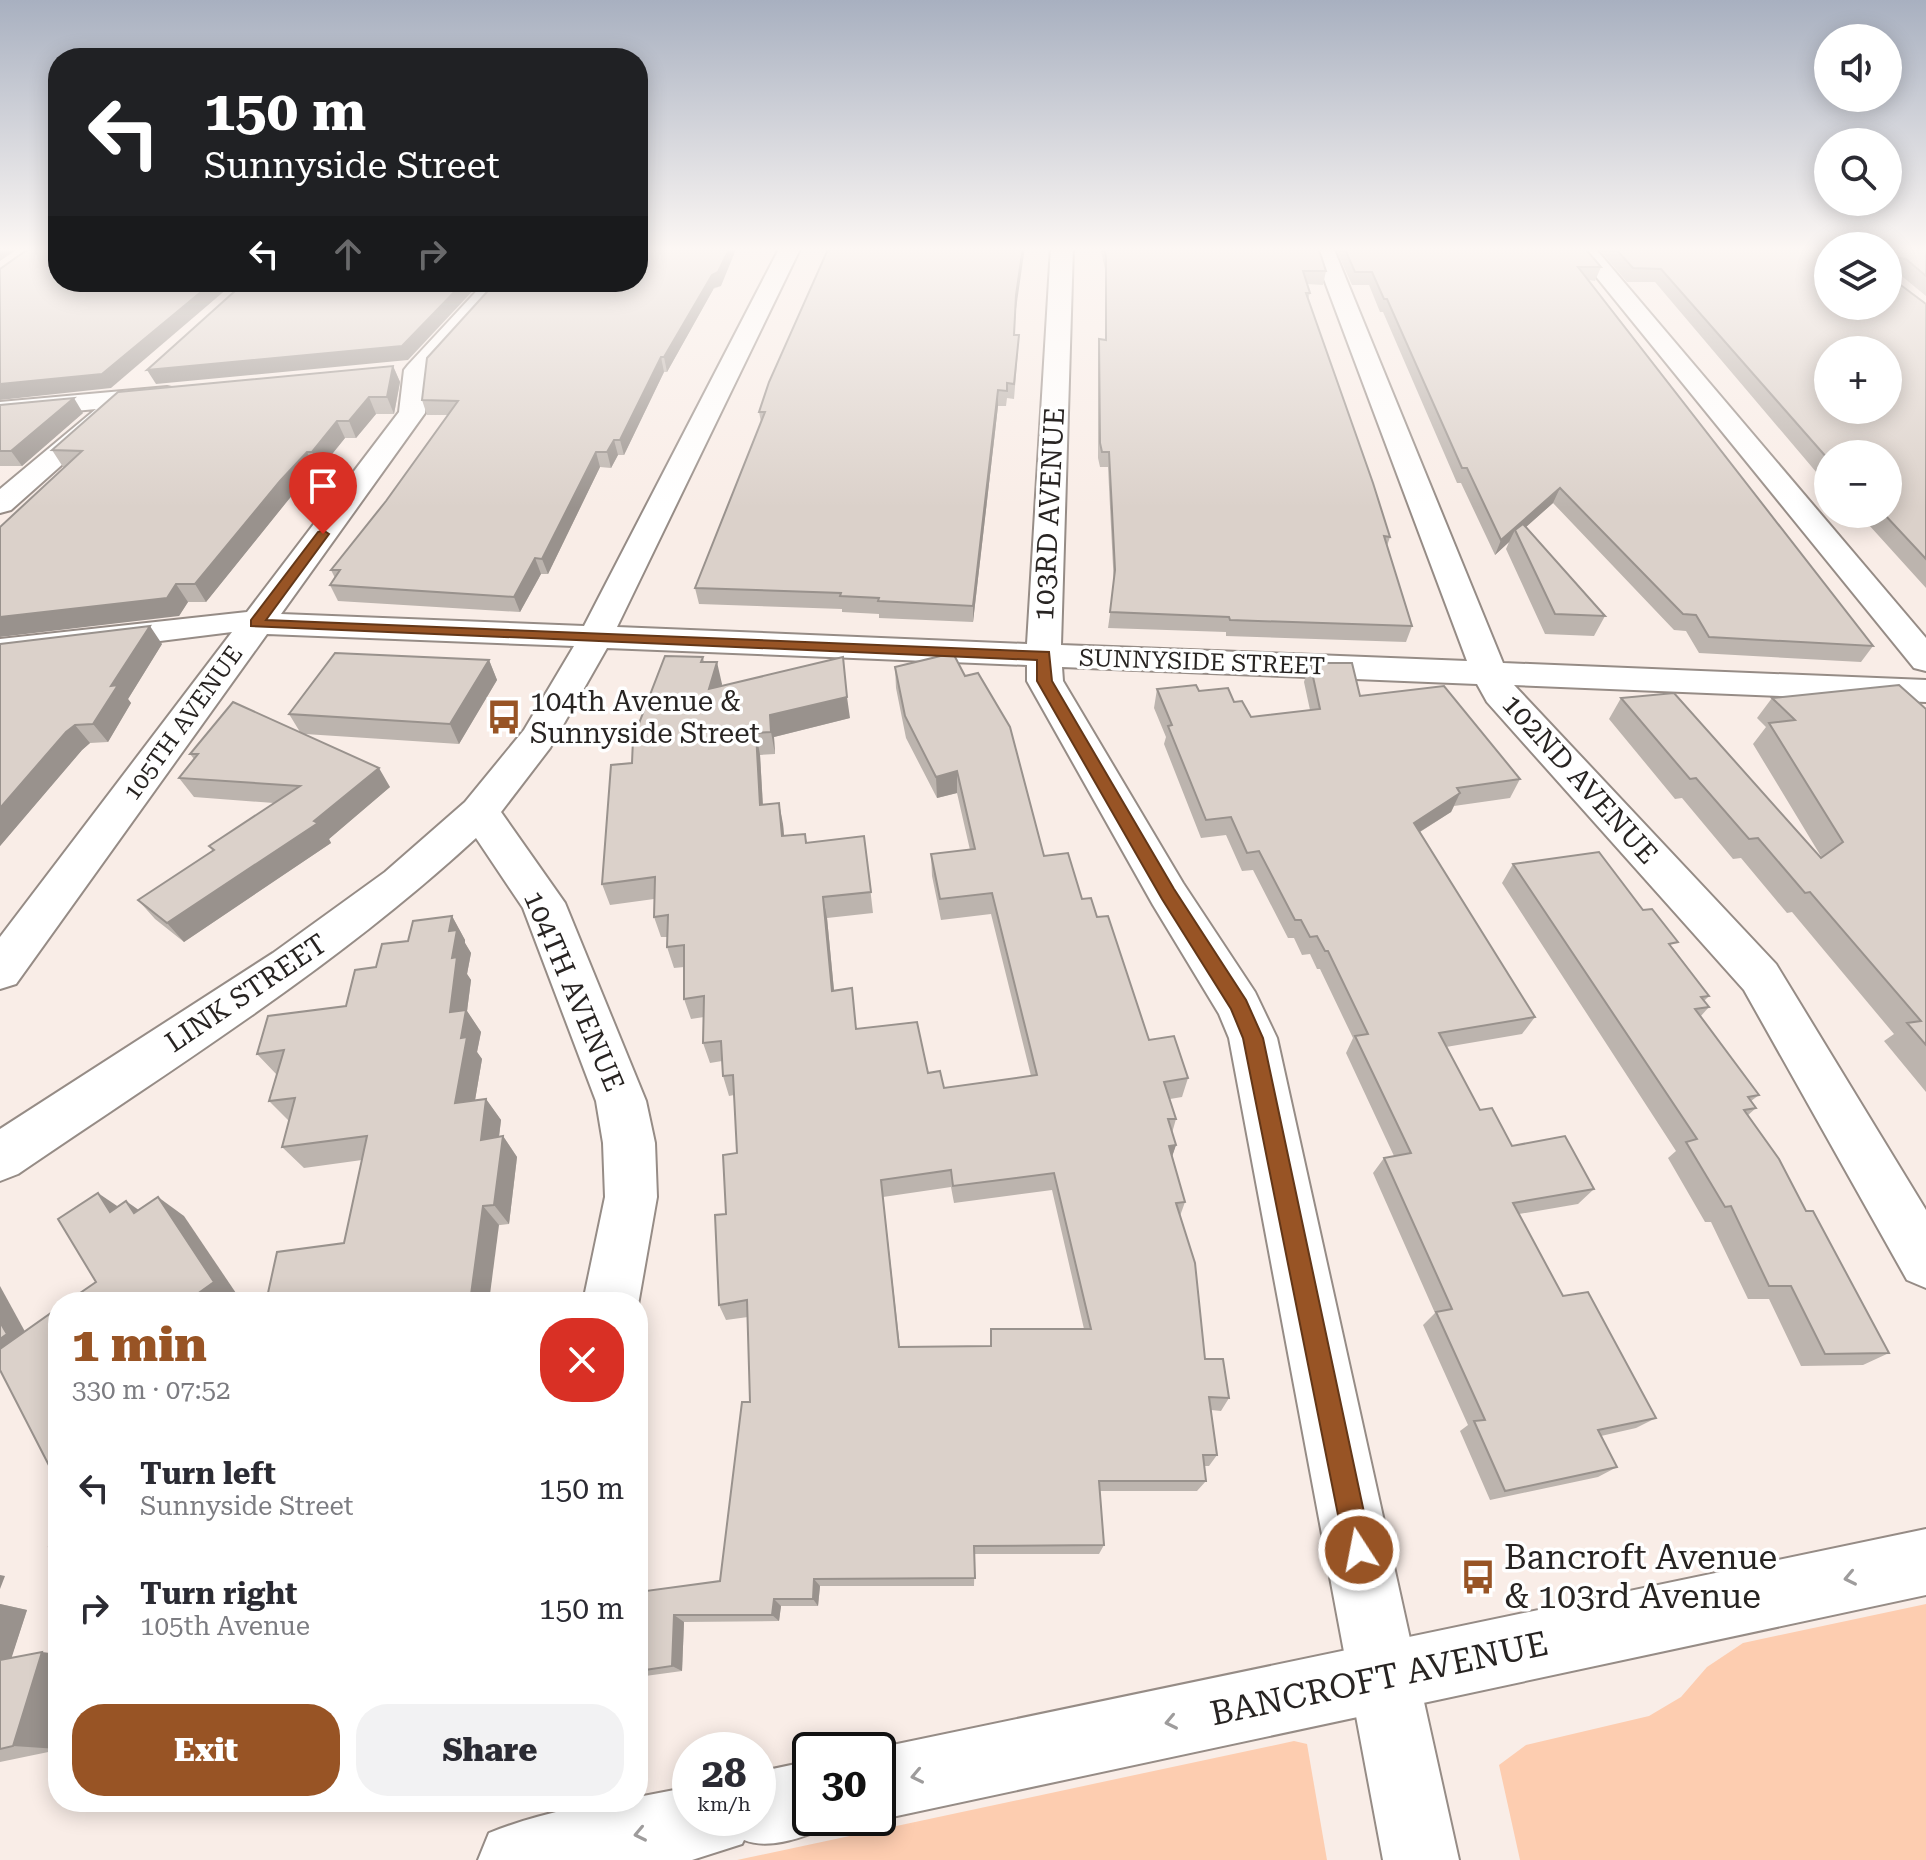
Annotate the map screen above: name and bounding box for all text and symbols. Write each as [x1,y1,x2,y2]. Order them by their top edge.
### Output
map controls [1814,24,1902,528]
button: sound [1814,24,1902,112]
text: 150 m [204,78,366,144]
icon: left [72,80,176,184]
button: search [1814,128,1902,216]
text: Sunnyside Street [204,145,500,187]
icon: left [242,232,286,276]
icon: ahead [326,232,370,276]
icon: right [410,232,454,276]
button: layers [1814,232,1902,320]
button: + [1814,336,1902,424]
street label: 103RD AVENUE [1027,406,1071,622]
button: − [1814,440,1902,528]
pin [289,452,357,534]
icon: arrive [301,464,345,508]
street label: 105TH AVENUE [118,640,248,806]
street label: SUNNYSIDE STREET [1078,644,1326,680]
place label: 104th Avenue & Sunnyside Street [530,685,760,750]
street label: 102ND AVENUE [1495,688,1665,870]
bus stop icon: 104th Avenue & Sunnyside Street [485,698,523,736]
street label: 104TH AVENUE [517,886,631,1096]
street label: LINK STREET [159,927,333,1059]
text: 1 min [72,1317,207,1373]
button: close [540,1318,624,1402]
text: 330 m · 07:52 [72,1375,231,1405]
text: Turn left [140,1456,276,1491]
icon: left [72,1466,116,1510]
text: 150 m [539,1471,624,1506]
text: Sunnyside Street [140,1491,354,1521]
position arrow [1317,1508,1401,1592]
place label: Bancroft Avenue & 103rd Avenue [1504,1537,1777,1616]
bus stop icon: Bancroft Avenue & 103rd Avenue [1459,1558,1497,1596]
one-way arrow [1843,1569,1857,1586]
text: Turn right [140,1576,297,1611]
icon: right [72,1586,116,1630]
text: 150 m [539,1591,624,1626]
text: 105th Avenue [140,1611,310,1641]
street label: BANCROFT AVENUE [1207,1623,1551,1733]
button: Exit [72,1704,340,1796]
button: Share [356,1704,624,1796]
one-way arrow [1165,1713,1178,1730]
speed limit sign: 30 [792,1732,896,1836]
text: 28 [702,1750,746,1797]
one-way arrow [910,1767,924,1784]
text: km/h [697,1792,751,1816]
one-way arrow [634,1825,647,1842]

